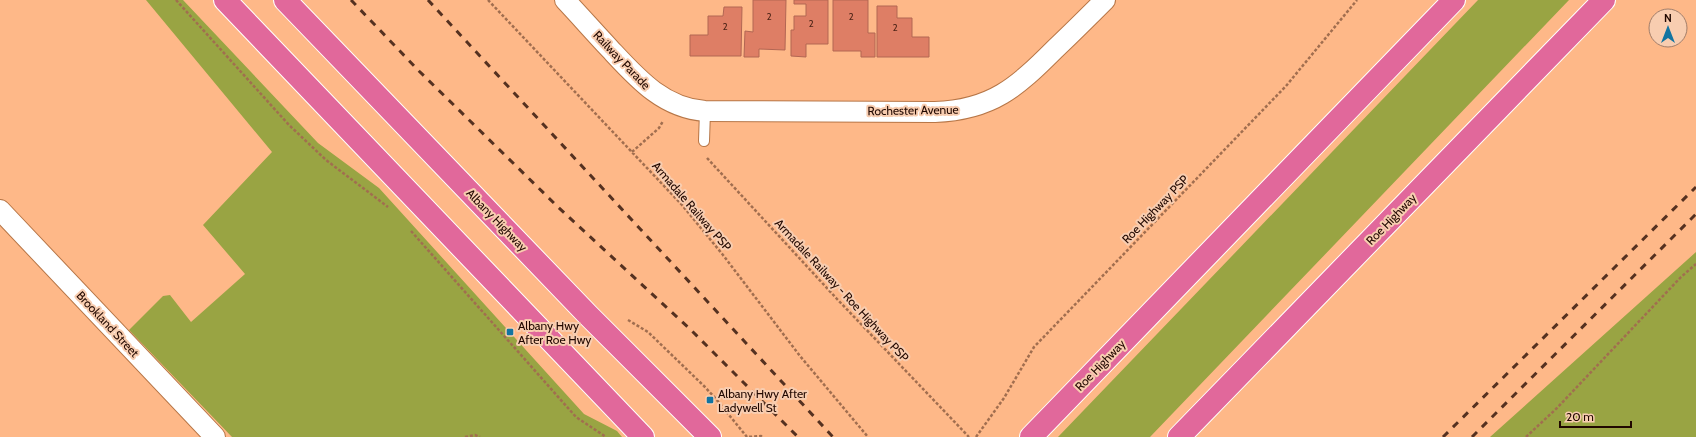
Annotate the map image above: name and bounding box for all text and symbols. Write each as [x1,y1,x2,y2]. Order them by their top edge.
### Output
north arrow [1648,8,1688,48]
house number: 2 [766,10,772,23]
house number: 2 [848,10,854,23]
text: N [1664,11,1672,25]
house number: 2 [808,17,814,30]
house number: 2 [722,20,728,33]
house number: 2 [892,21,898,34]
street label: Railway Parade [590,27,654,93]
street label: Rochester Avenue [867,102,959,118]
street label: Armadale Railway PSP [649,158,735,254]
street label: Roe Highway PSP [1119,172,1192,246]
street label: Albany Highway [463,186,531,254]
street label: Roe Highway [1363,190,1419,248]
street label: Armadale Railway - Roe Highway PSP [772,215,912,365]
street label: Brookland Street [74,288,142,360]
place label: Albany Hwy After Roe Hwy [518,318,591,347]
marker: Albany Hwy After Roe Hwy [505,327,515,337]
street label: Roe Highway [1072,336,1128,394]
place label: Albany Hwy After Ladywell St [718,386,807,415]
marker: Albany Hwy After Ladywell St [705,395,715,405]
scale bar [1560,403,1631,429]
text: 20 m [1566,409,1594,424]

